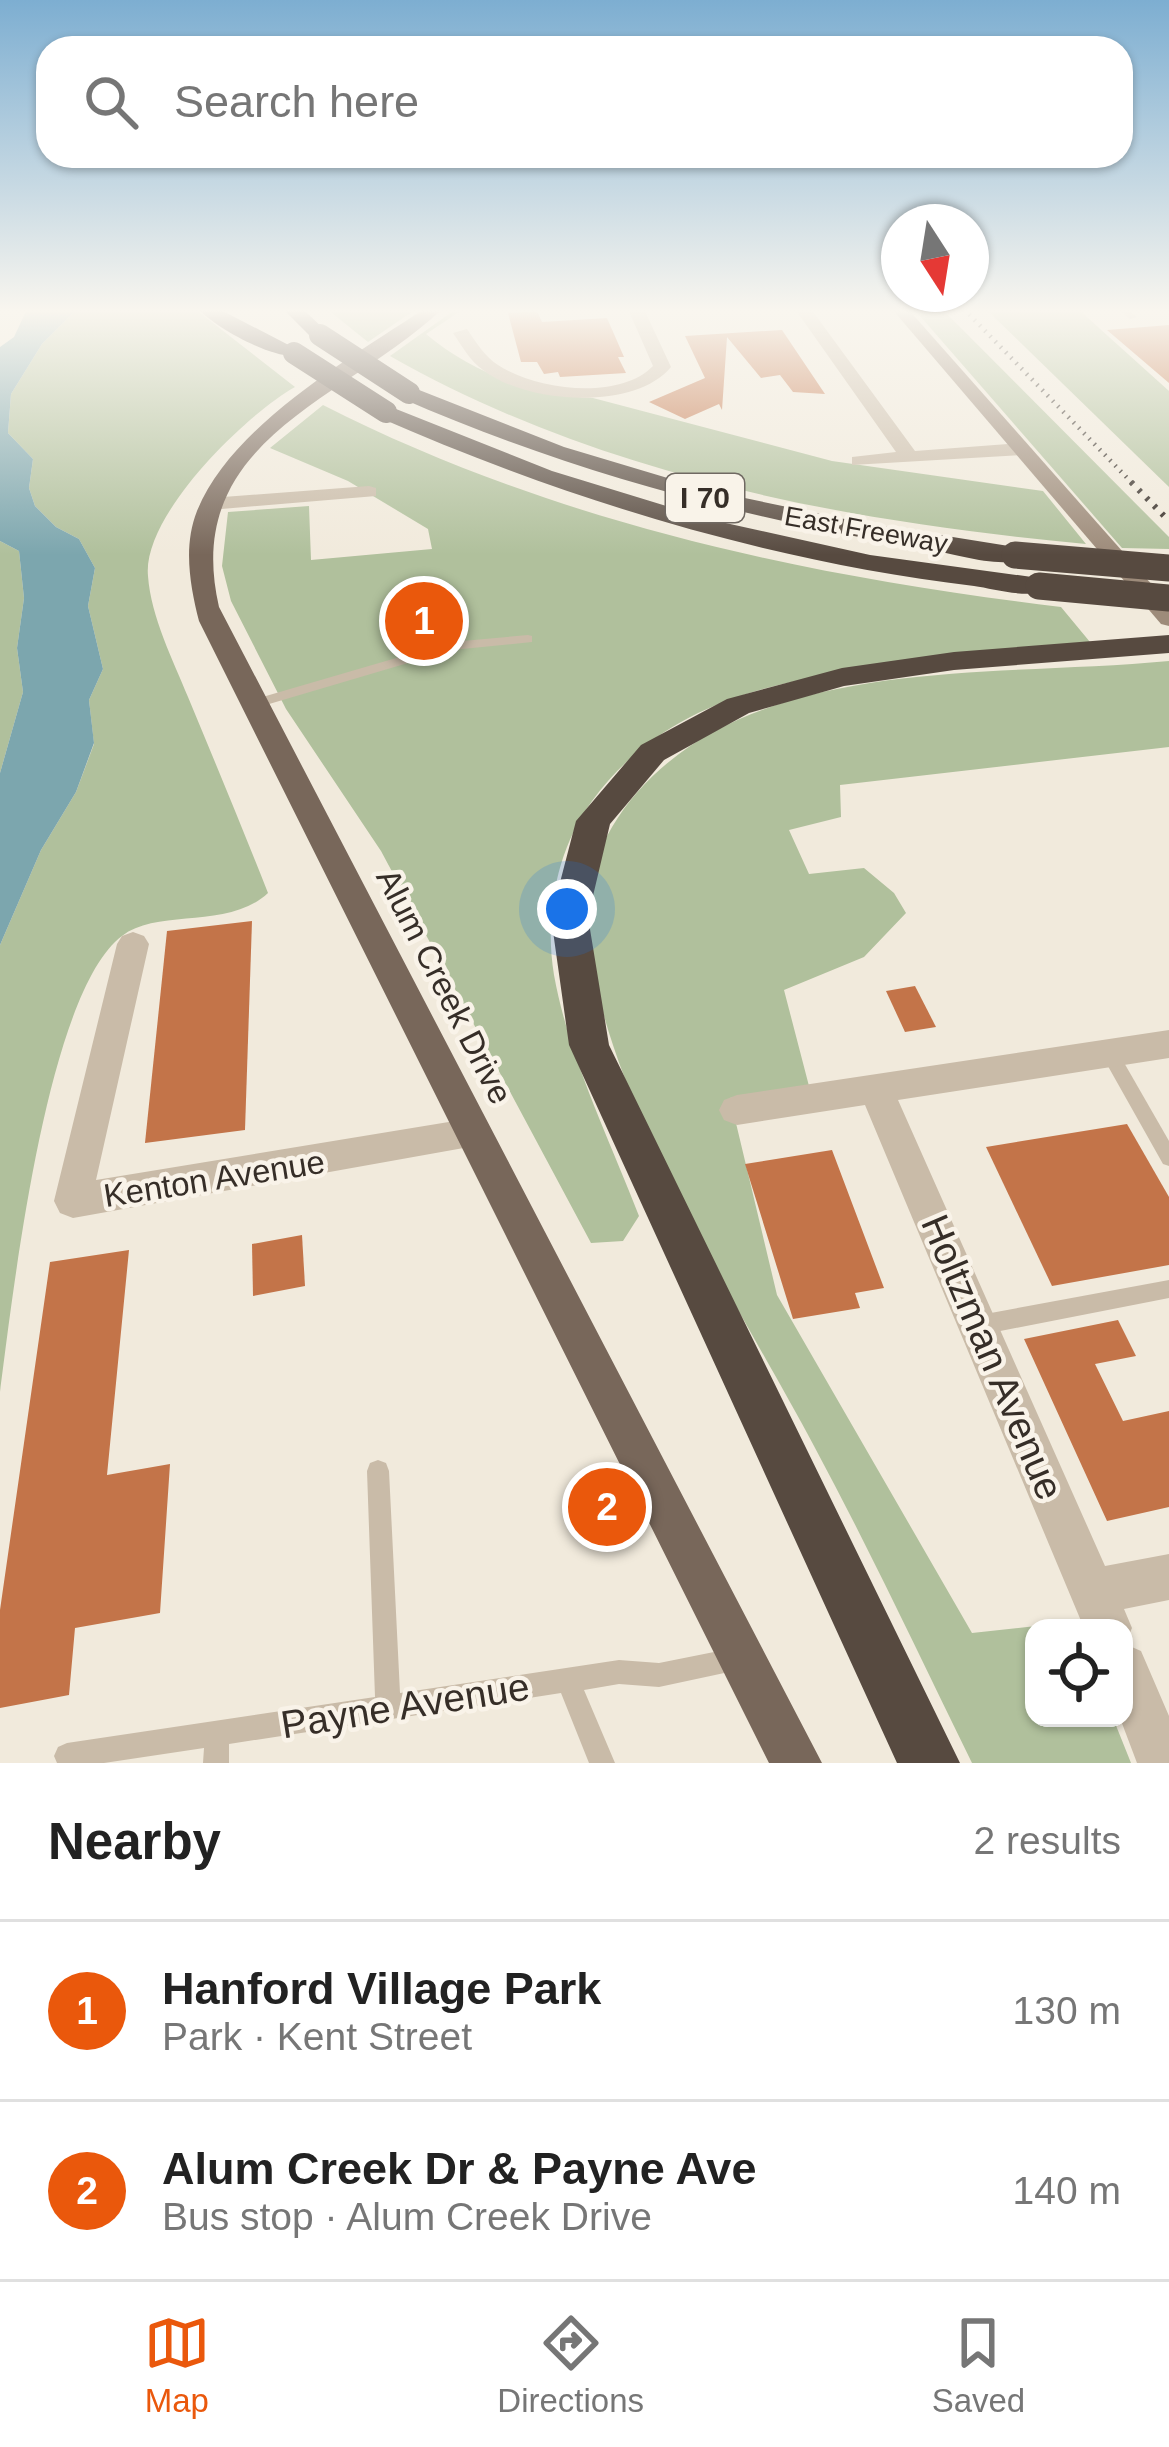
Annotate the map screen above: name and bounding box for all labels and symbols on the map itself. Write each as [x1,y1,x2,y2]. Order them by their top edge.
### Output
north arrow [881,204,989,312]
road number: I 70 [666,474,744,522]
street label: East Freeway [782,501,950,559]
pin: 1 [385,576,463,666]
street label: Alum Creek Drive [369,863,520,1110]
your location [537,879,597,939]
street label: Kenton Avenue [101,1143,327,1214]
street label: Holtzman Avenue [913,1208,1072,1506]
pin: 2 [568,1462,646,1552]
street label: Payne Avenue [278,1665,532,1746]

